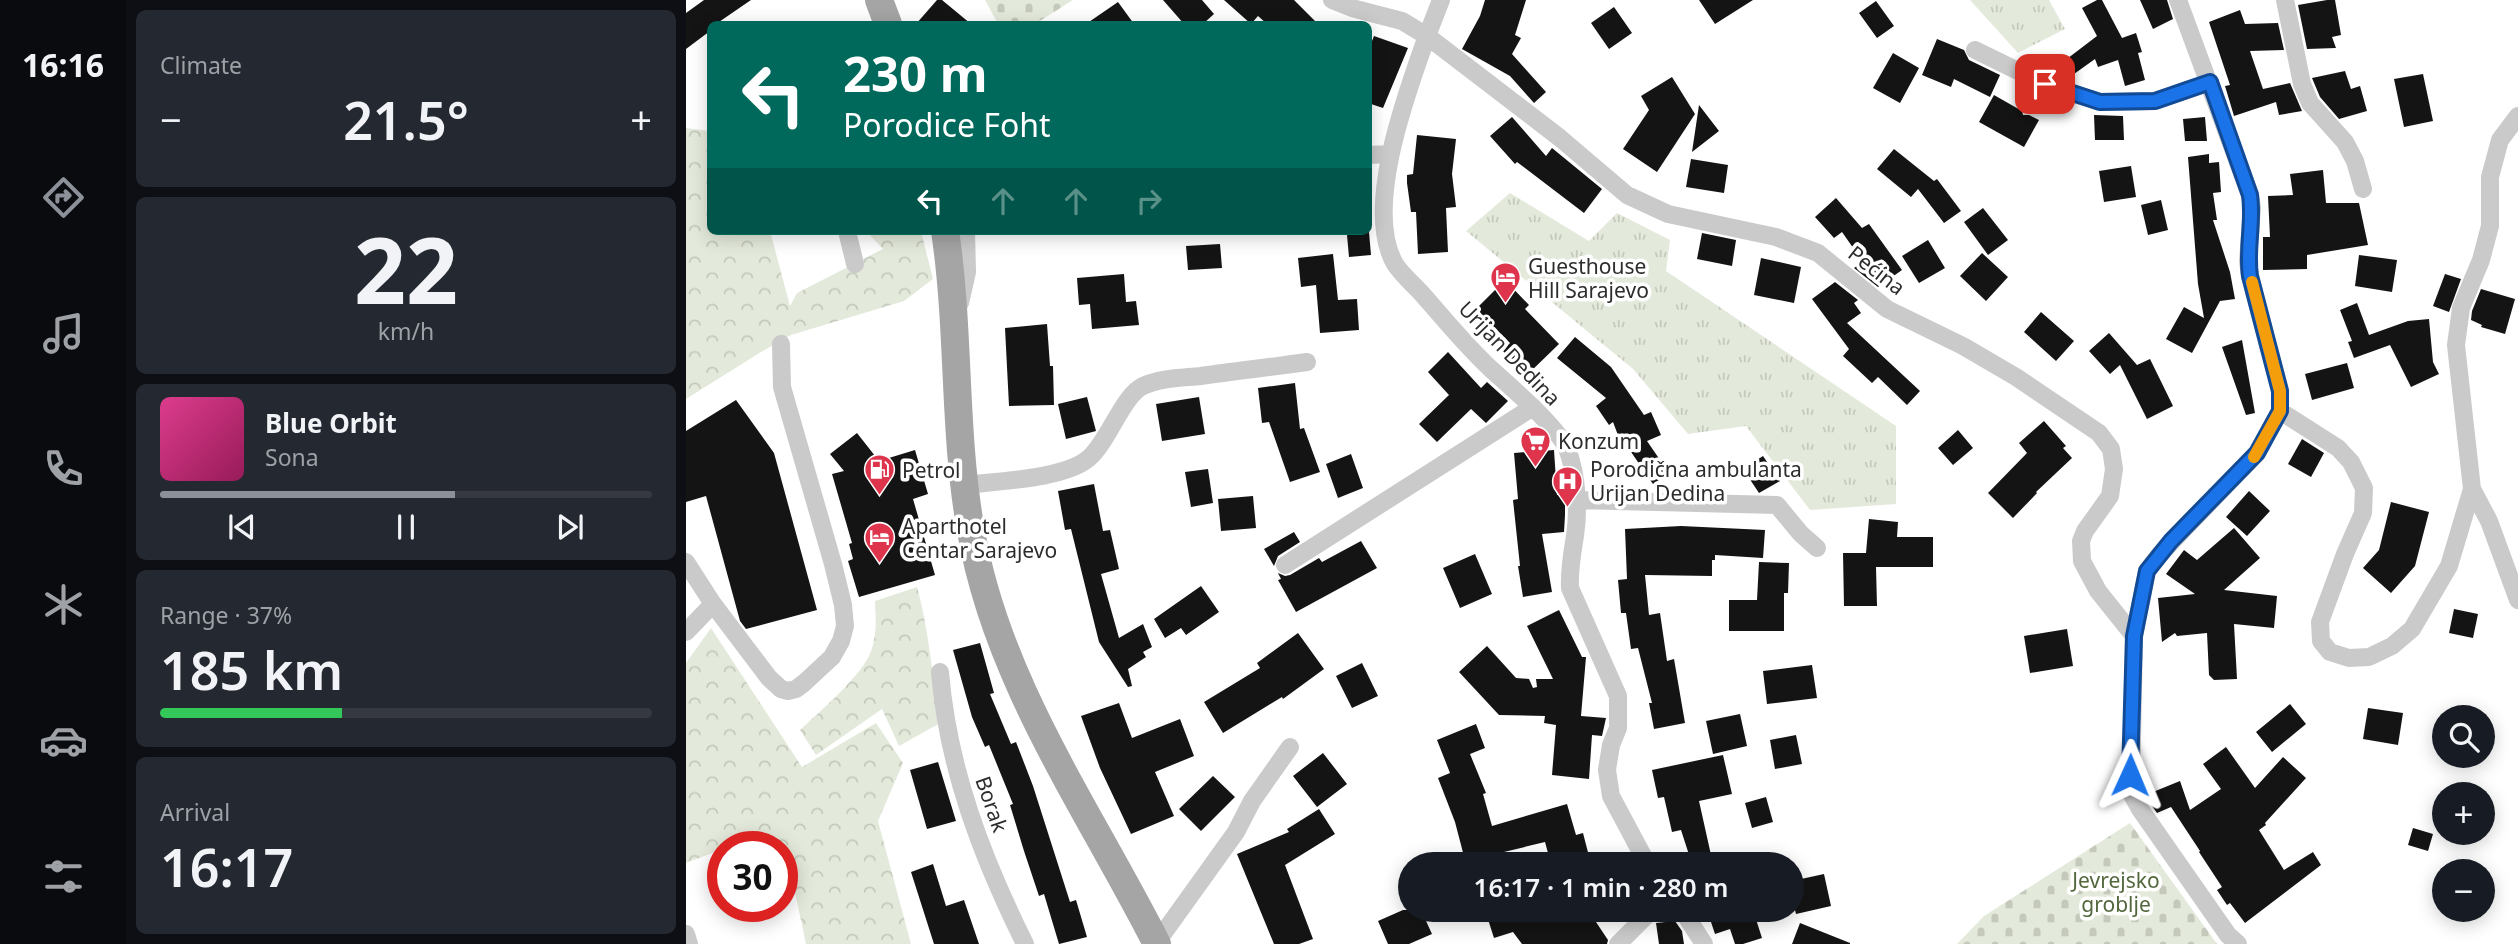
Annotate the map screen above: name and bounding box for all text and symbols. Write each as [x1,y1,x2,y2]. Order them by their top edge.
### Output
text: 230 m [843,40,988,106]
text: 16:16 [22,43,104,86]
text: Climate [160,49,242,81]
icon: left [728,49,819,140]
pin [2015,54,2075,114]
icon: arrive [2026,65,2064,103]
text: 21.5° [343,84,469,155]
text: − [160,93,182,145]
text: + [630,93,652,145]
text: Porodice Foht [843,103,1051,146]
icon: directions [39,173,88,222]
icon: left [911,182,949,220]
icon: ahead [984,182,1022,220]
icon: ahead [1057,182,1095,220]
icon: right [1130,182,1168,220]
text: 22 [354,207,458,331]
street label: Pećina [1843,239,1911,301]
place label: Guesthouse Hill Sarajevo [1528,252,1649,304]
hotel icon: Guesthouse Hill Sarajevo [1488,261,1522,305]
street label: Urijan Dedina [1453,295,1567,411]
icon: music [39,309,88,358]
text: km/h [378,315,434,347]
text: Blue Orbit [265,405,397,441]
supermarket icon: Konzum [1518,424,1552,468]
place label: Konzum [1558,427,1639,455]
text: Sona [265,441,319,473]
icon: phone [39,444,88,493]
fuel station icon: Petrol [862,453,896,497]
place label: Porodična ambulanta Urijan Dedina [1590,455,1802,507]
place label: Petrol [902,456,961,484]
hospital icon: Porodična ambulanta Urijan Dedina [1550,464,1584,508]
icon: previous [223,508,261,546]
icon: pause [387,508,425,546]
icon: next [551,508,589,546]
place label: Aparthotel Centar Sarajevo [902,512,1057,564]
hotel icon: Aparthotel Centar Sarajevo [862,521,896,565]
icon: climate [39,580,88,629]
text: Range · 37% [160,599,292,631]
text: 185 km [160,634,343,705]
map controls [2432,705,2495,922]
button: search [2432,705,2495,768]
icon: car [39,716,88,765]
position arrow [2093,738,2167,812]
street label: Borak [969,772,1015,837]
button: + [2432,782,2495,845]
text: Arrival [160,796,230,828]
text: 16:17 [160,831,293,902]
speed limit sign: 30 [707,831,798,922]
icon: filters [39,852,88,901]
button: − [2432,859,2495,922]
park label: Jevrejsko groblje [2070,866,2160,918]
text: 16:17 · 1 min · 280 m [1474,869,1728,905]

